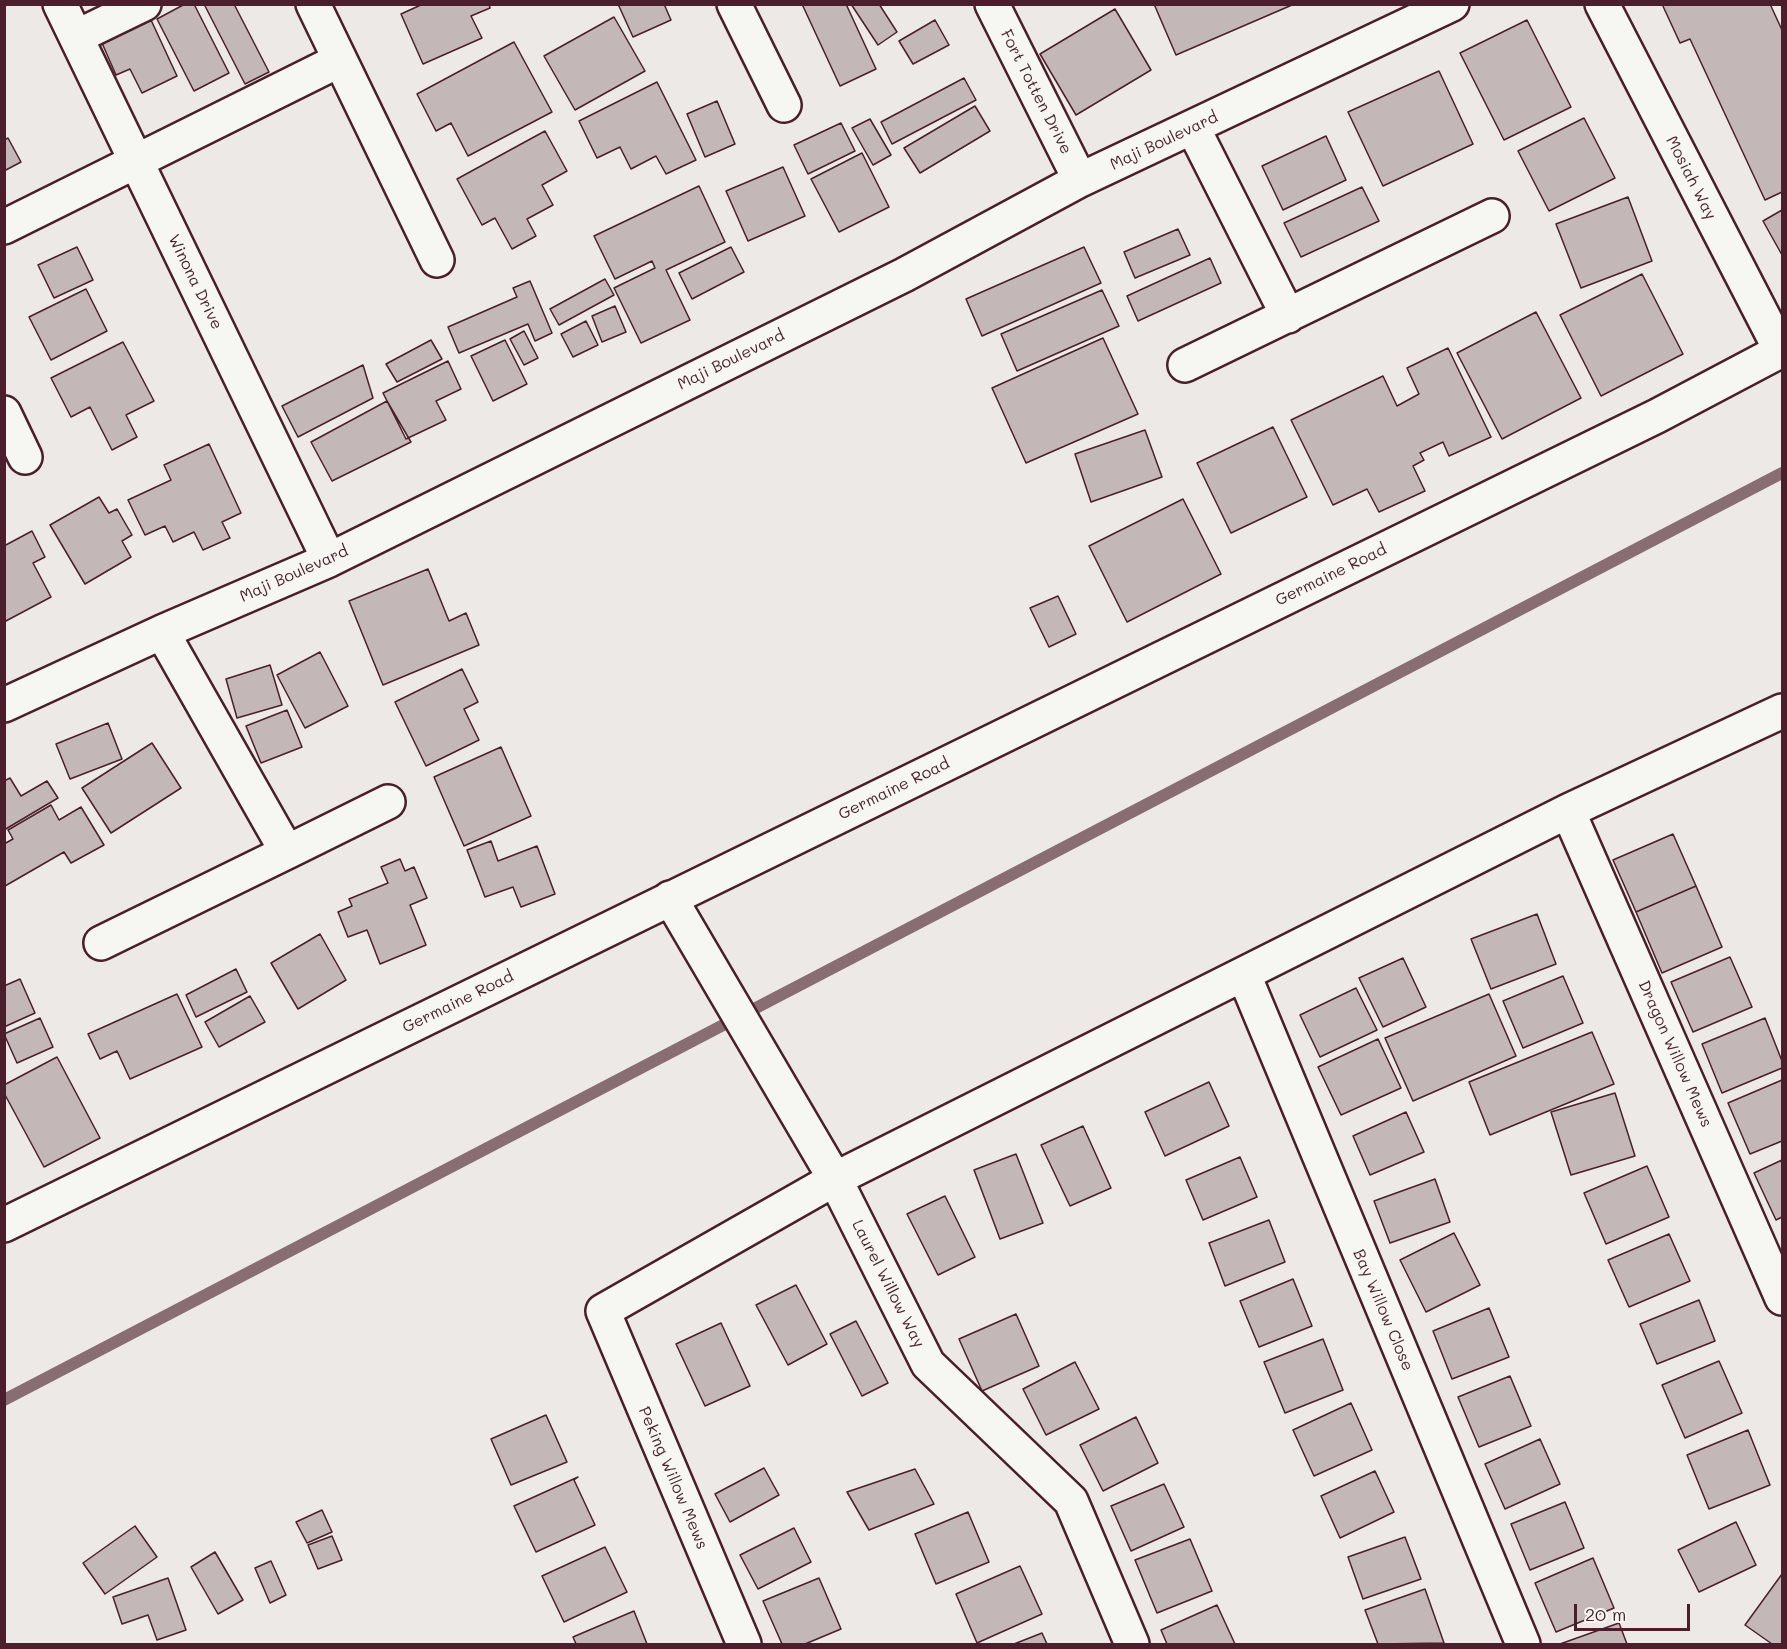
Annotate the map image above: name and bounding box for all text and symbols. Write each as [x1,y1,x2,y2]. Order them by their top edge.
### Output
street label: Fort Totten Drive [996,26,1076,158]
street label: Maji Boulevard [1107,108,1221,174]
street label: Mosiah Way [1662,133,1720,223]
street label: Winona Drive [164,231,226,333]
street label: Maji Boulevard [674,326,788,394]
street label: Germaine Road [1272,540,1390,610]
street label: Maji Boulevard [237,541,351,607]
street label: Germaine Road [835,754,953,824]
street label: Germaine Road [399,967,517,1037]
street label: Dragon Willow Mews [1634,978,1716,1130]
street label: Laurel Willow Way [848,1217,928,1351]
street label: Bay Willow Close [1349,1246,1417,1374]
street label: Peking Willow Mews [634,1404,712,1552]
scale bar [1577,1592,1692,1630]
text: 20 m [1585,1602,1626,1626]

